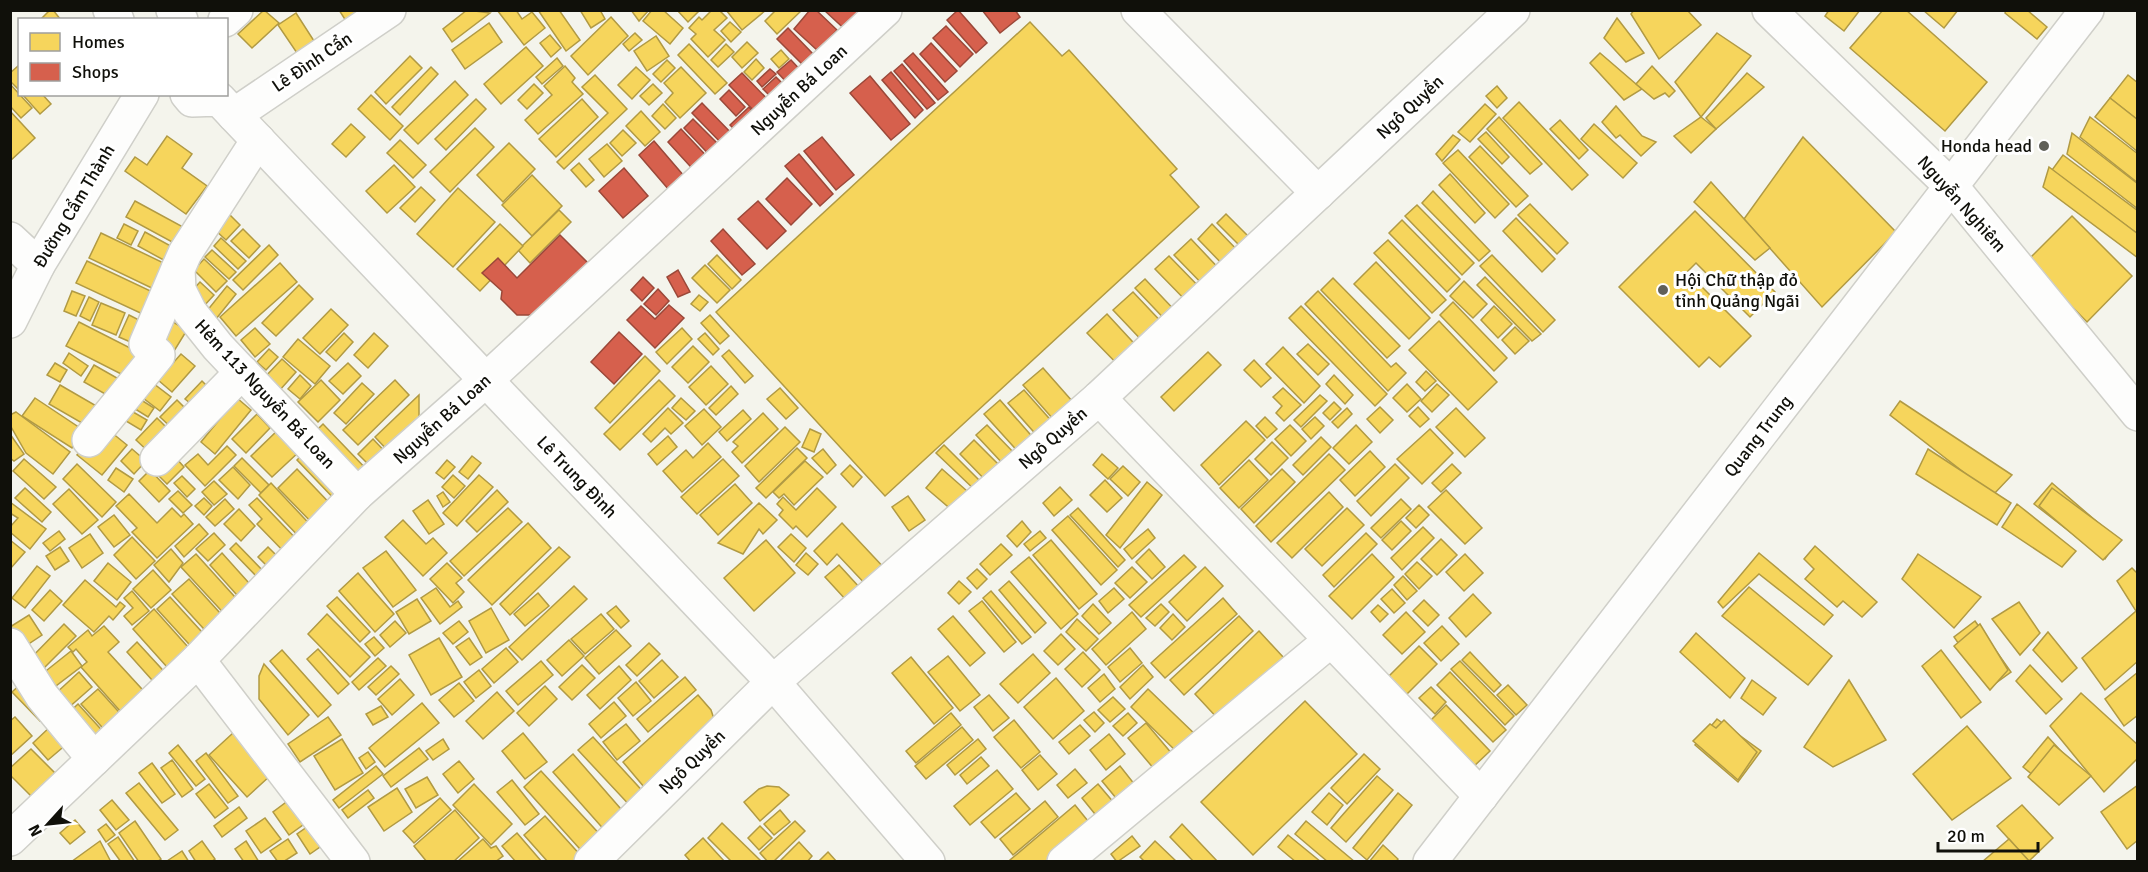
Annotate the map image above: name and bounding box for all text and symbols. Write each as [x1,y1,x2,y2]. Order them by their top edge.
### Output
legend [18,18,228,96]
street label: Lê Đình Cẩn [268,27,356,97]
text: Homes [72,31,125,53]
street label: Nguyễn Bá Loan [746,40,852,140]
text: Shops [72,61,119,83]
street label: Ngô Quyền [1372,70,1448,144]
place label: Honda head [1941,135,2032,157]
marker: Honda head [2037,139,2051,153]
street label: Đường Cẩm Thành [28,140,120,272]
street label: Nguyễn Nghiêm [1913,151,2011,257]
place label: Hội Chữ thập đỏ tỉnh Quảng Ngãi [1675,269,1800,312]
marker: Hội Chữ thập đỏ tỉnh Quảng Ngãi [1656,283,1670,297]
street label: Hẻm 113 Nguyễn Bá Loan [190,315,340,473]
street label: Nguyễn Bá Loan [389,369,495,469]
street label: Quang Trung [1719,391,1797,481]
street label: Ngô Quyền [1014,402,1092,474]
street label: Lê Trung Đình [532,431,622,523]
street label: Ngô Quyền [654,725,730,799]
north arrow [18,794,78,854]
scale bar [1938,815,2038,853]
text: N [24,821,47,840]
text: 20 m [1947,825,1985,847]

